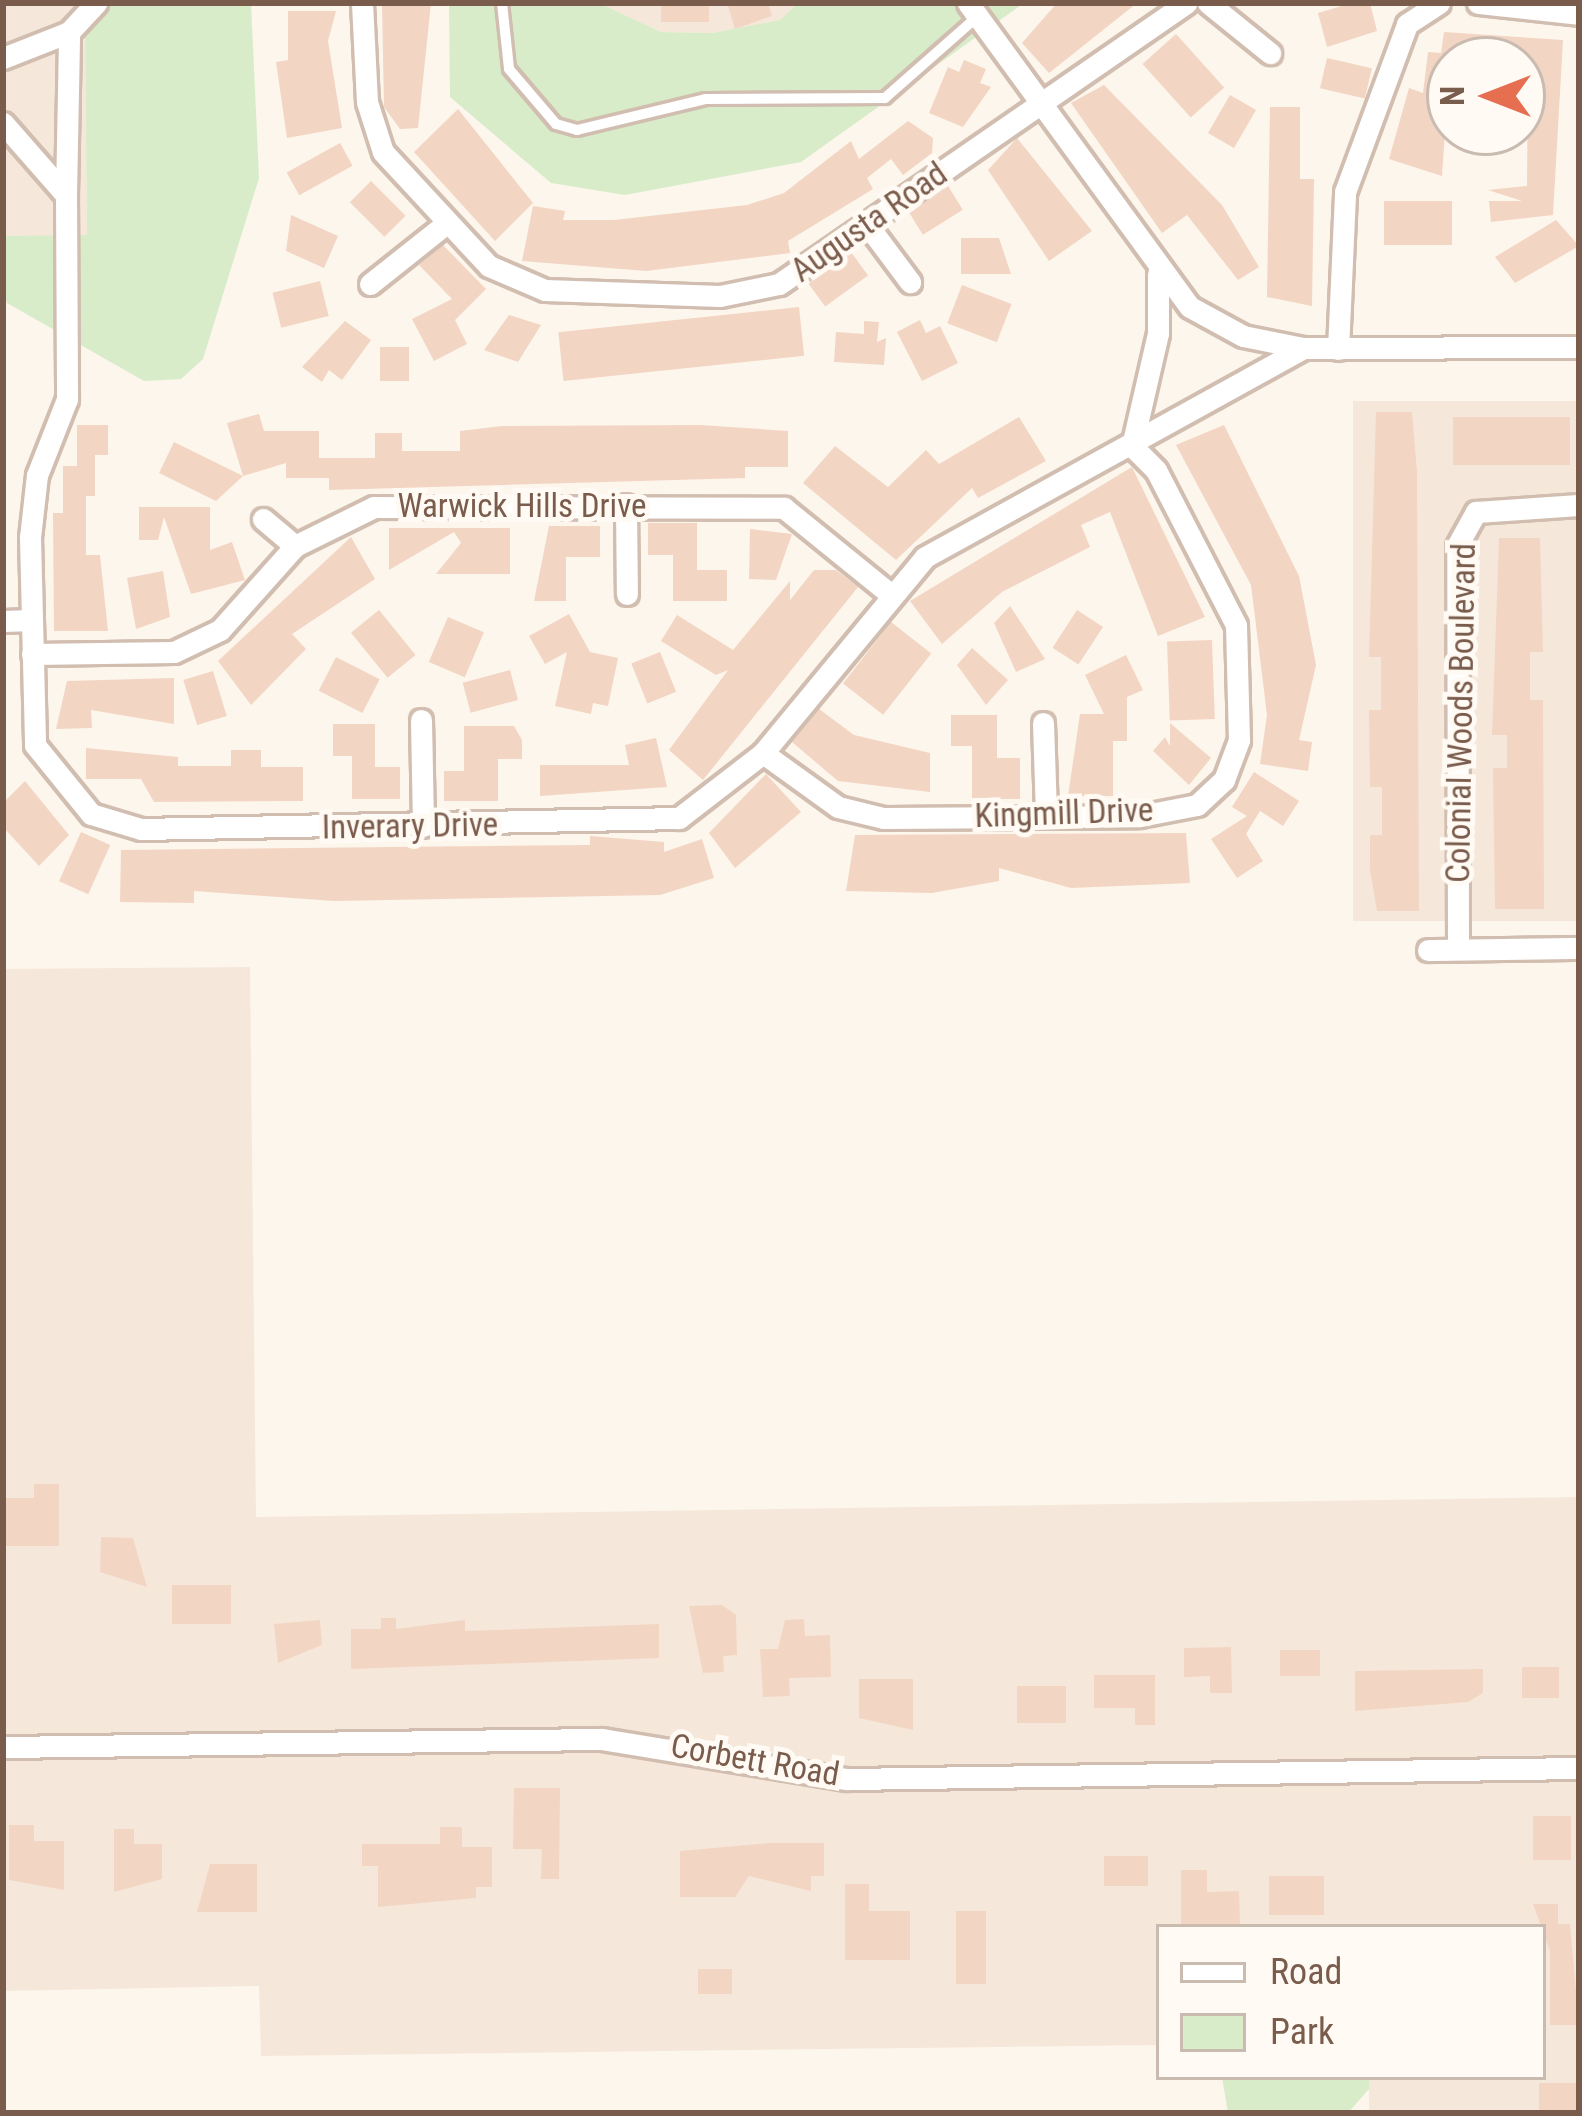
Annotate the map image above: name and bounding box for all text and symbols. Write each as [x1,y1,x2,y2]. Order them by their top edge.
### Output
north arrow [1426,36,1546,156]
text: N [1433,86,1472,106]
street label: Augusta Road [783,154,955,290]
street label: Warwick Hills Drive [397,486,647,526]
street label: Colonial Woods Boulevard [1438,543,1484,883]
street label: Kingmill Drive [974,790,1154,836]
street label: Inverary Drive [322,805,498,847]
street label: Corbett Road [668,1726,842,1794]
legend [1156,1924,1546,2080]
text: Road [1270,1951,1342,1993]
text: Park [1270,2011,1334,2053]

